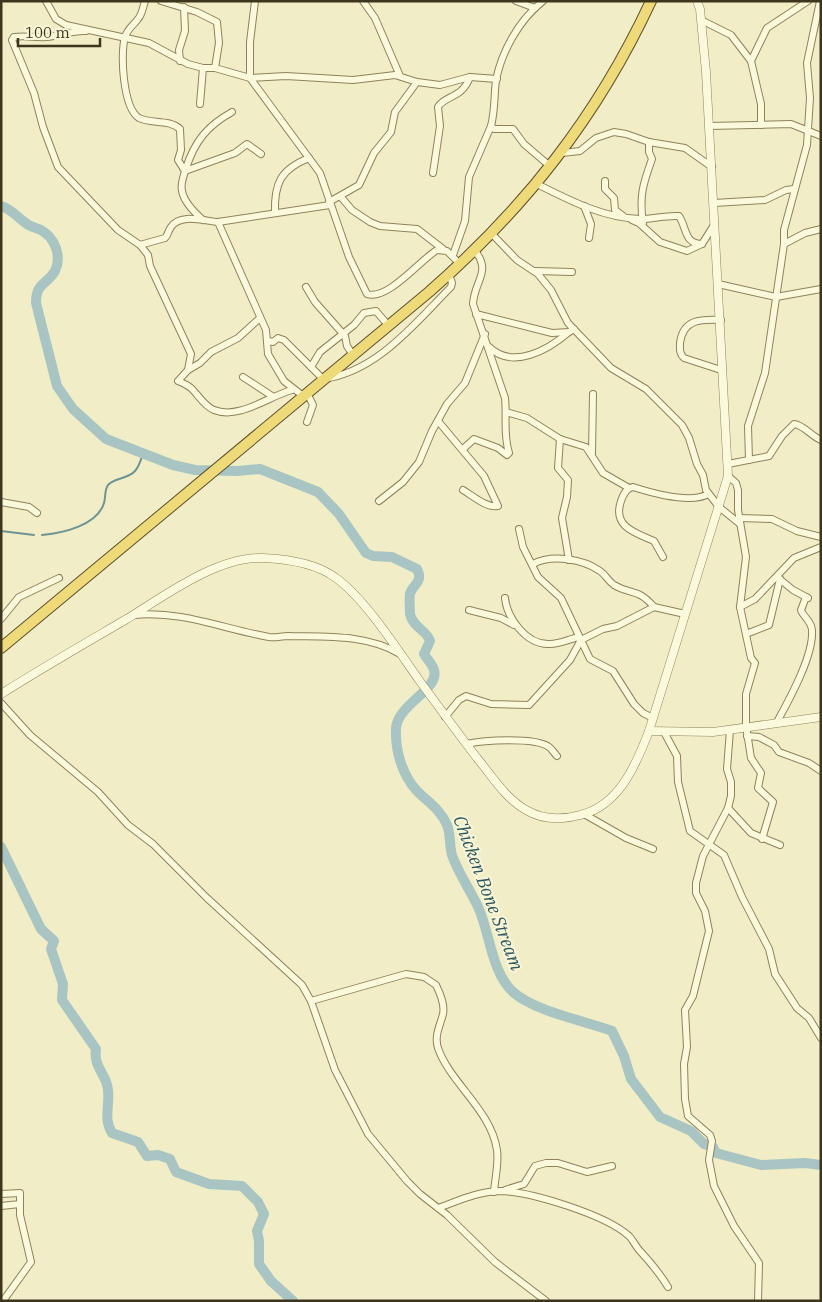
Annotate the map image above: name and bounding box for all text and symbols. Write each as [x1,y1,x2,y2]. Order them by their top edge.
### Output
scale bar [18,15,100,47]
text: 100 m [25,23,70,42]
water label: Chicken Bone Stream [448,812,529,974]

